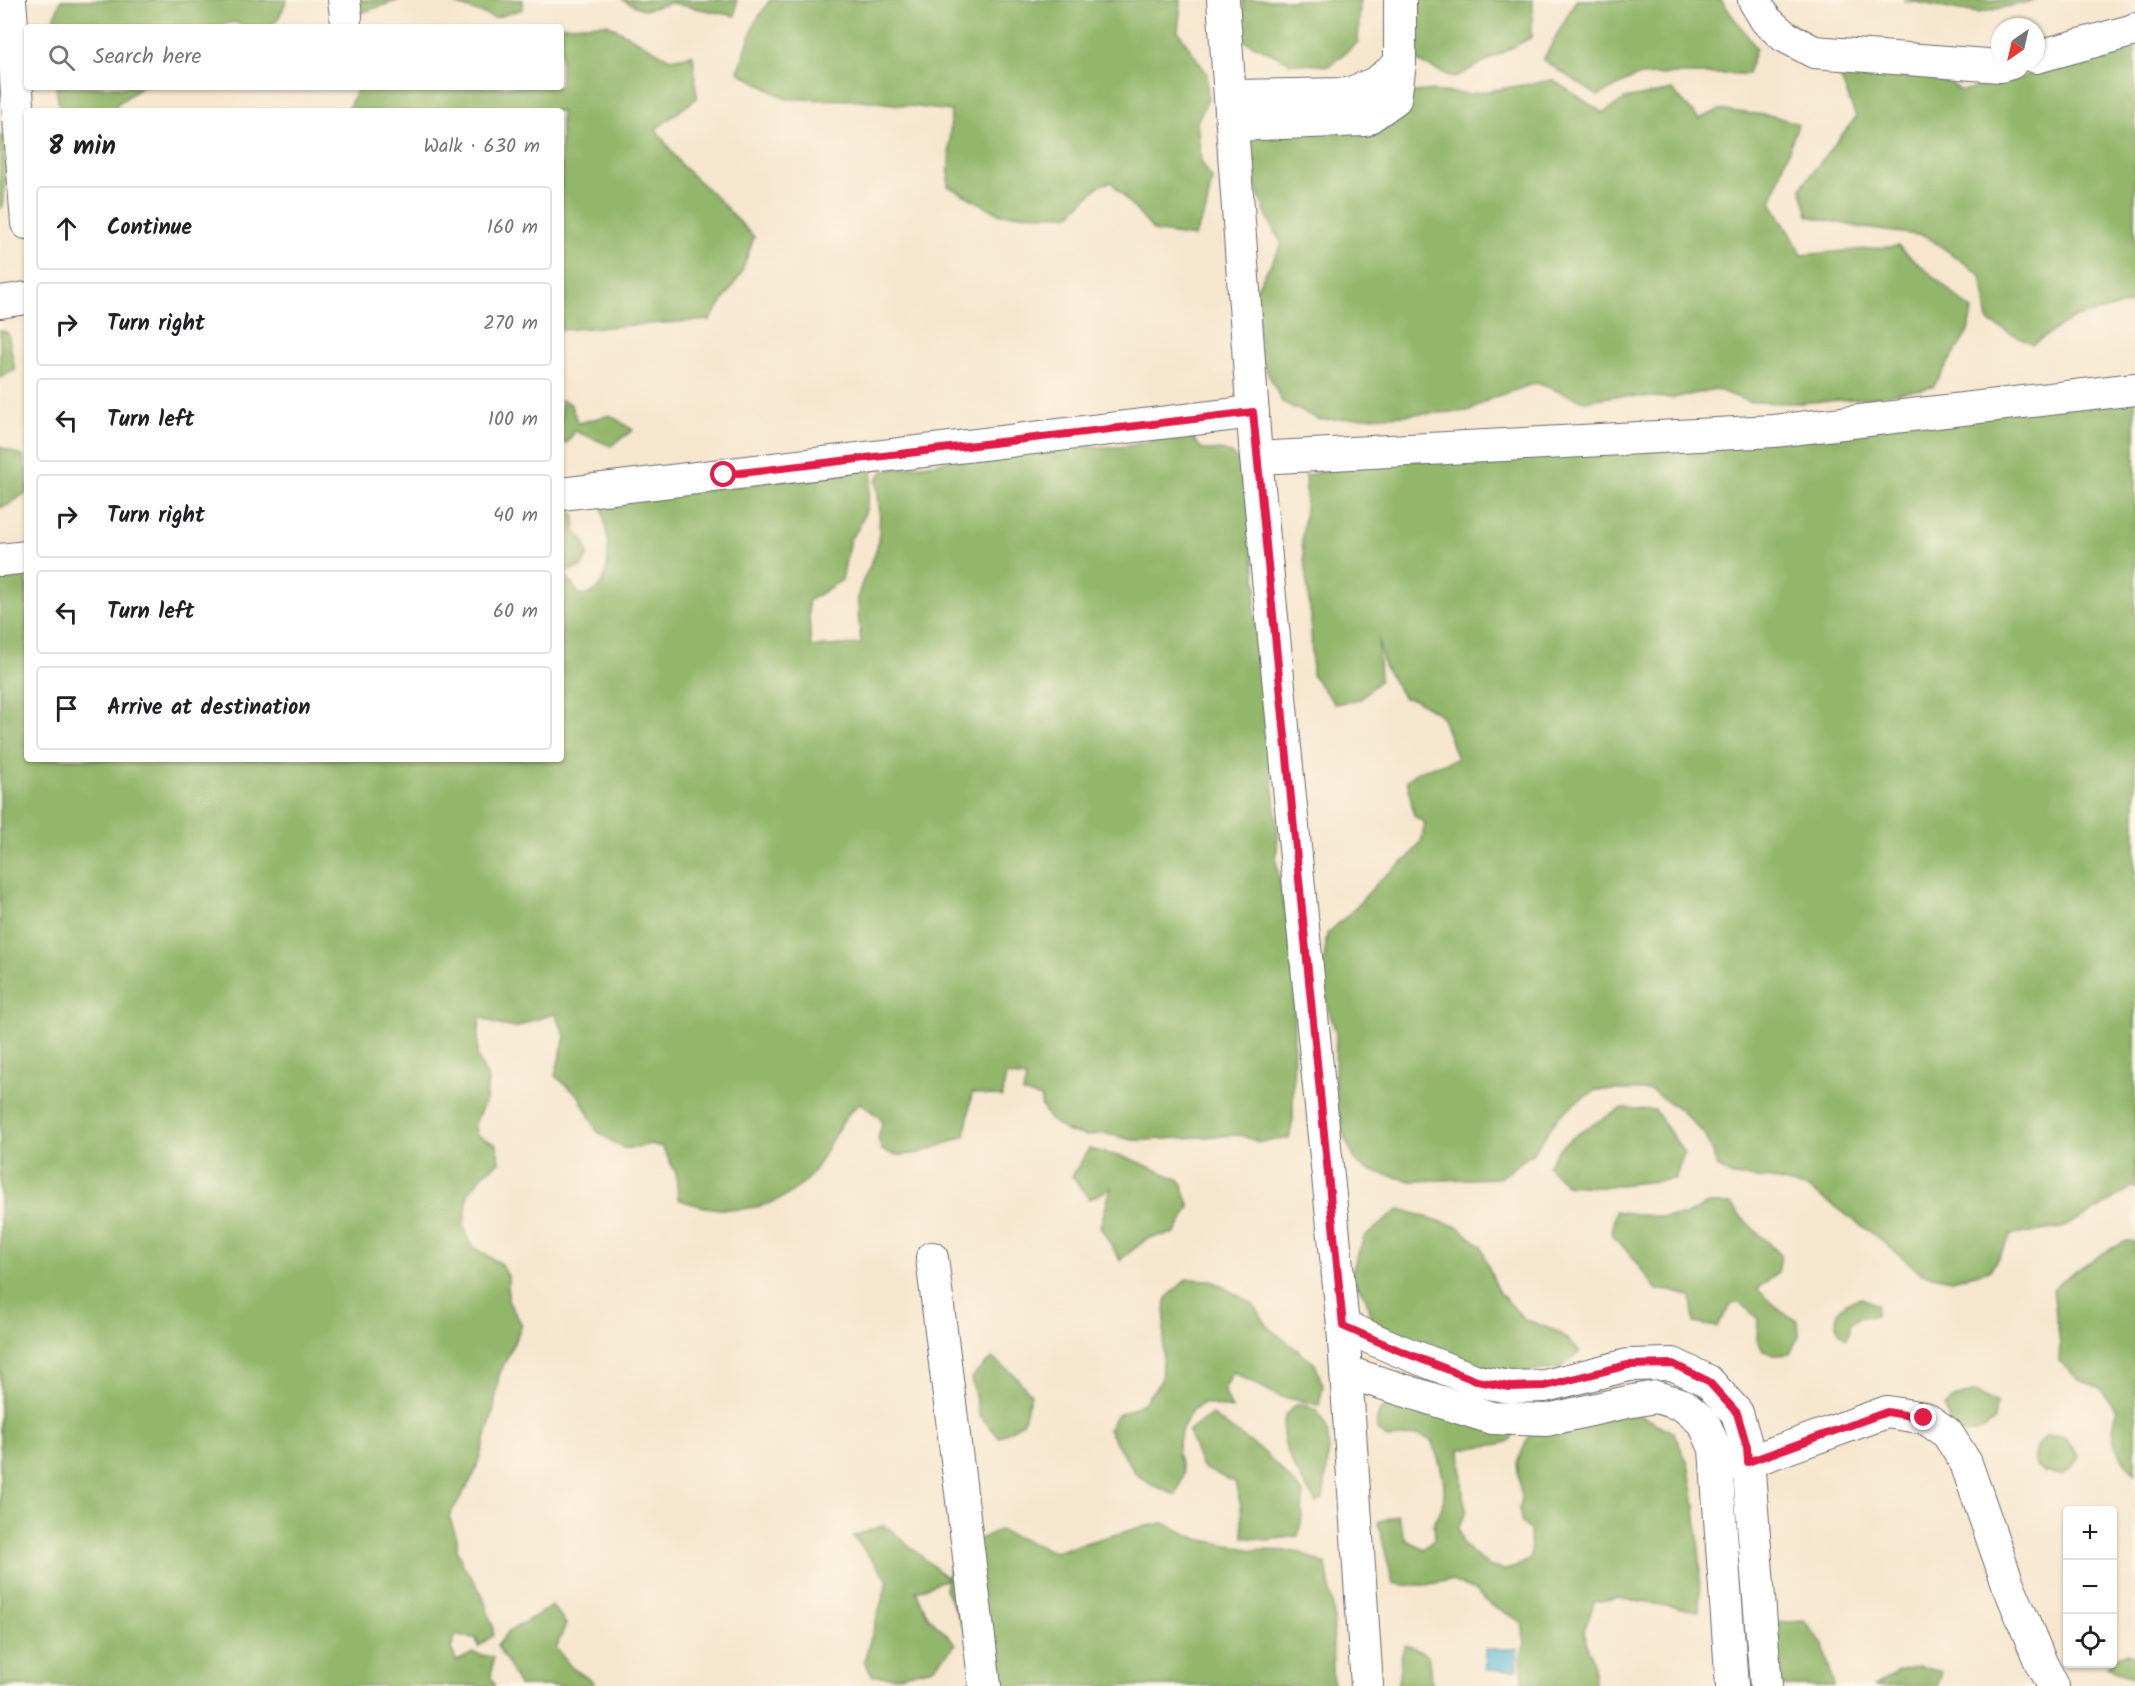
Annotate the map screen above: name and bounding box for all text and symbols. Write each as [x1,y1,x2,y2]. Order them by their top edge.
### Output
north arrow [1991,18,2045,72]
search box [24,24,564,90]
text: Search here [93,40,201,75]
icon: search [45,41,78,74]
text: 8 min [48,126,116,168]
text: Walk · 630 m [423,131,540,163]
text: Continue [107,211,192,246]
icon: ahead [50,212,83,245]
text: 160 m [487,212,538,244]
text: Turn right [107,307,205,342]
icon: right [50,308,83,341]
text: 270 m [483,308,538,340]
text: Turn left [107,403,194,438]
icon: left [50,404,83,437]
text: 100 m [488,404,538,436]
route start [710,461,736,487]
text: Turn right [107,499,205,534]
icon: right [50,500,83,533]
text: 40 m [493,500,538,532]
text: Turn left [107,595,194,630]
icon: left [50,596,83,629]
text: 60 m [493,596,538,628]
text: Arrive at destination [107,691,310,726]
icon: arrive [50,692,83,725]
route end [1910,1404,1936,1430]
map controls [2063,1506,2117,1668]
button: + [2063,1506,2117,1560]
button: − [2063,1560,2117,1614]
button: locate [2063,1614,2117,1668]

